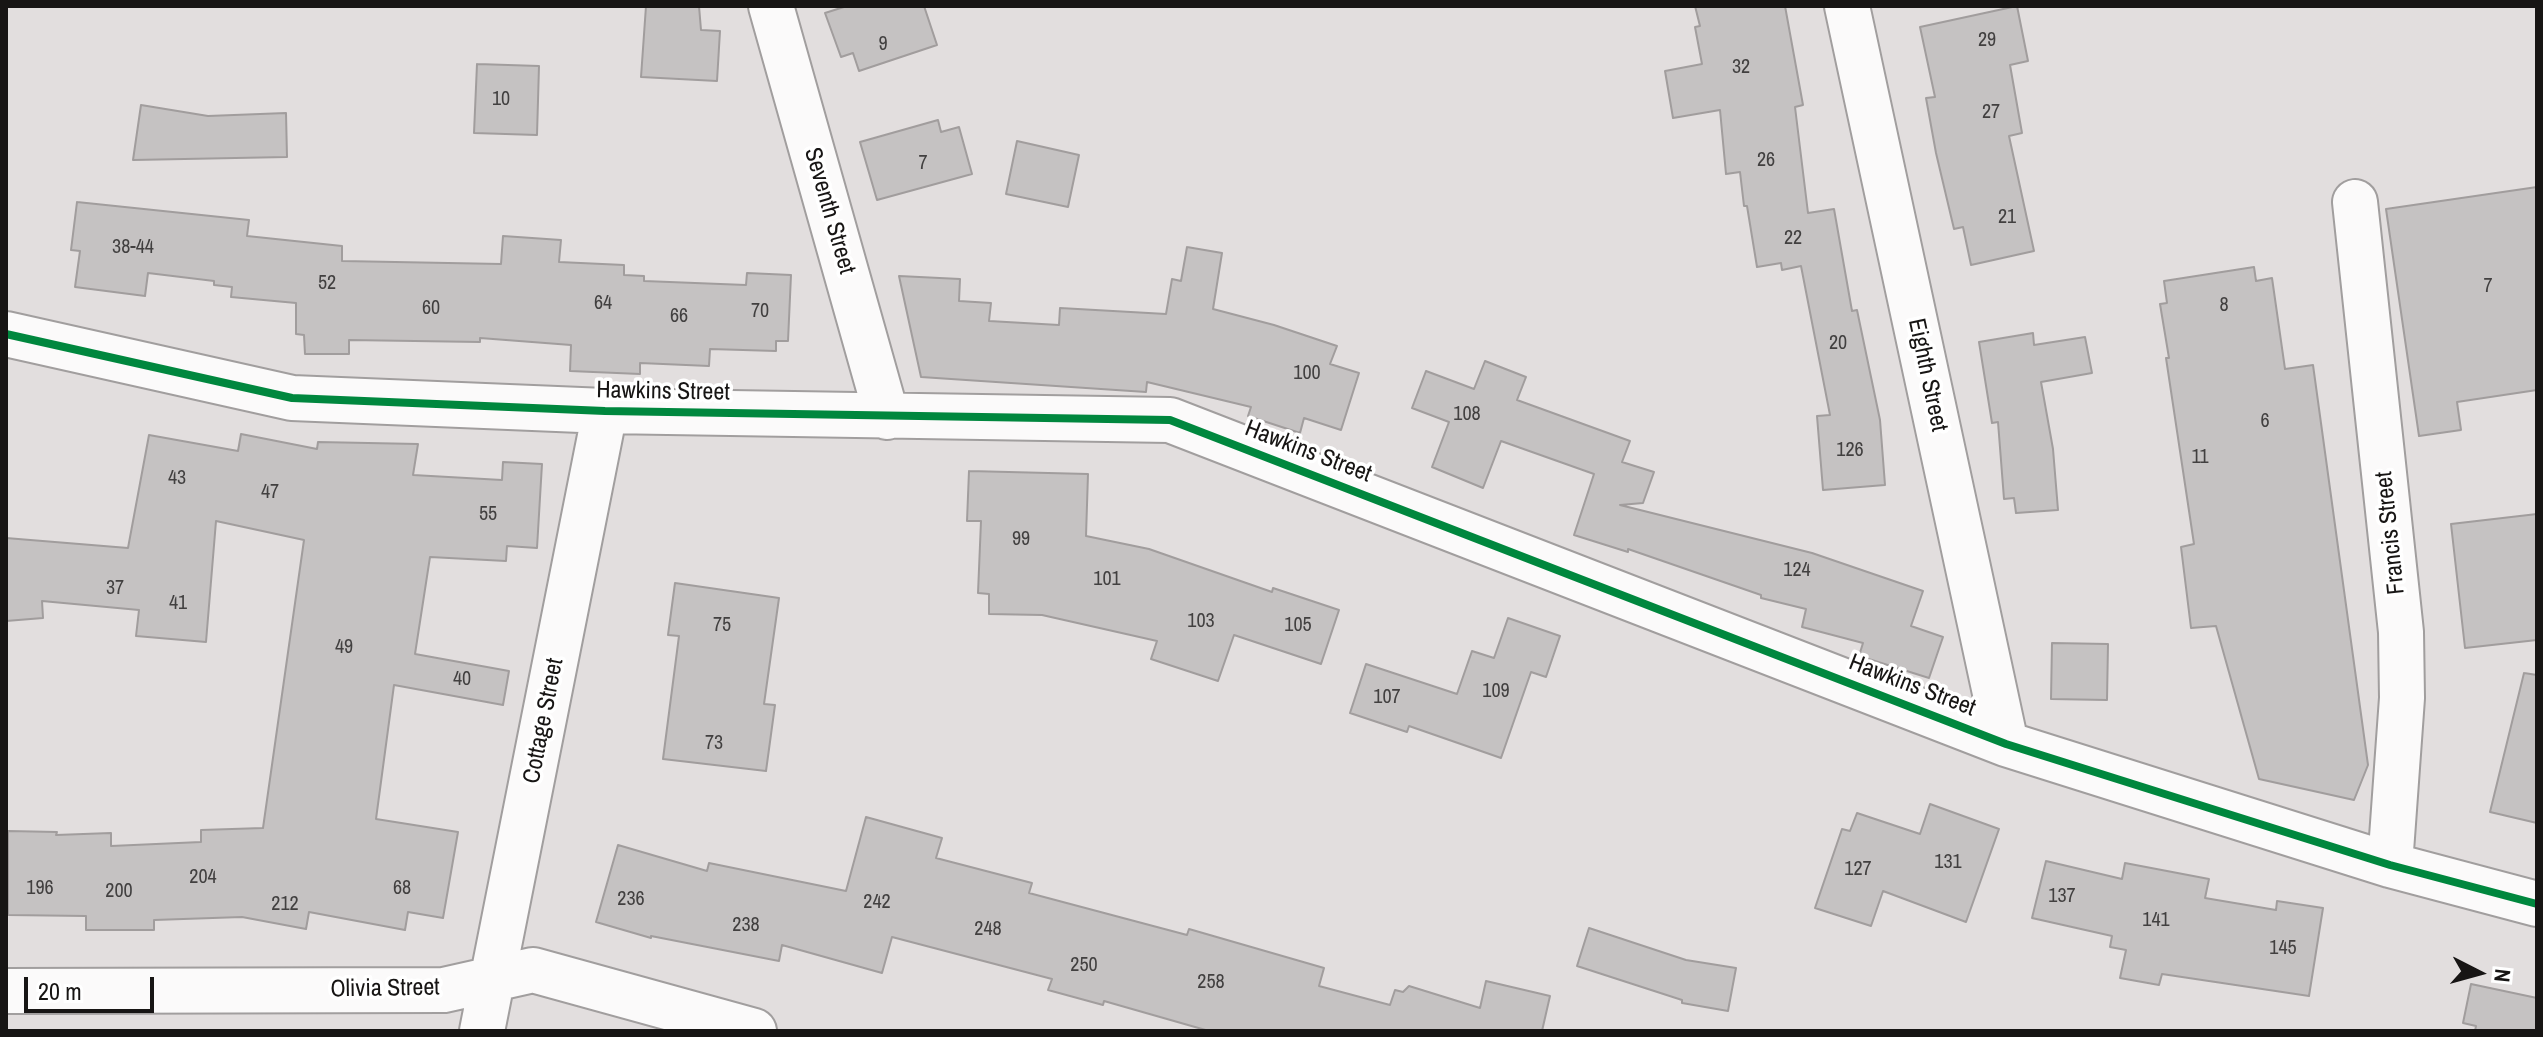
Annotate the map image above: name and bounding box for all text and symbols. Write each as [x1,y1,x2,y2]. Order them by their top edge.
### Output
house number: 29 [1978,29,1996,53]
house number: 9 [878,33,888,57]
house number: 32 [1732,56,1750,80]
house number: 10 [492,88,510,112]
house number: 27 [1982,101,2000,125]
street label: Seventh Street [797,144,861,278]
house number: 26 [1757,149,1775,173]
house number: 7 [918,152,928,176]
house number: 21 [1998,206,2016,230]
house number: 22 [1784,227,1802,251]
house number: 38-44 [112,236,154,260]
house number: 52 [318,272,336,296]
house number: 7 [2483,275,2493,299]
house number: 64 [594,292,612,316]
house number: 8 [2219,294,2229,318]
house number: 60 [422,297,440,321]
house number: 70 [751,300,769,324]
house number: 66 [670,305,688,329]
street label: Eighth Street [1901,316,1953,434]
house number: 20 [1829,332,1847,356]
house number: 100 [1293,362,1321,386]
street label: Hawkins Street [596,376,730,408]
house number: 108 [1453,403,1481,427]
house number: 6 [2260,410,2270,434]
street label: Hawkins Street [1241,415,1375,489]
house number: 126 [1836,439,1864,463]
house number: 11 [2191,446,2209,470]
house number: 43 [168,467,186,491]
street label: Francis Street [2370,470,2412,596]
house number: 47 [261,481,279,505]
house number: 55 [479,503,497,527]
house number: 99 [1012,528,1030,552]
house number: 124 [1783,559,1811,583]
house number: 101 [1093,568,1121,592]
house number: 37 [106,577,124,601]
house number: 41 [169,592,187,616]
house number: 103 [1187,610,1215,634]
house number: 75 [713,614,731,638]
house number: 105 [1284,614,1312,638]
house number: 49 [335,636,353,660]
street label: Hawkins Street [1845,649,1979,723]
street label: Cottage Street [518,656,570,786]
house number: 40 [453,668,471,692]
house number: 109 [1482,680,1510,704]
house number: 107 [1373,686,1401,710]
house number: 73 [705,732,723,756]
house number: 131 [1934,851,1962,875]
house number: 127 [1844,858,1872,882]
house number: 204 [189,866,217,890]
house number: 196 [26,877,54,901]
house number: 68 [393,877,411,901]
house number: 200 [105,880,133,904]
house number: 137 [2048,885,2076,909]
house number: 236 [617,888,645,912]
house number: 242 [863,891,891,915]
house number: 212 [271,893,299,917]
house number: 141 [2142,909,2170,933]
house number: 238 [732,914,760,938]
house number: 248 [974,918,1002,942]
north arrow [2439,933,2519,1013]
house number: 145 [2269,937,2297,961]
house number: 250 [1070,954,1098,978]
scale bar [28,961,158,1011]
text: N [2487,967,2518,984]
house number: 258 [1197,971,1225,995]
street label: Olivia Street [330,974,440,1004]
text: 20 m [38,975,82,1007]

